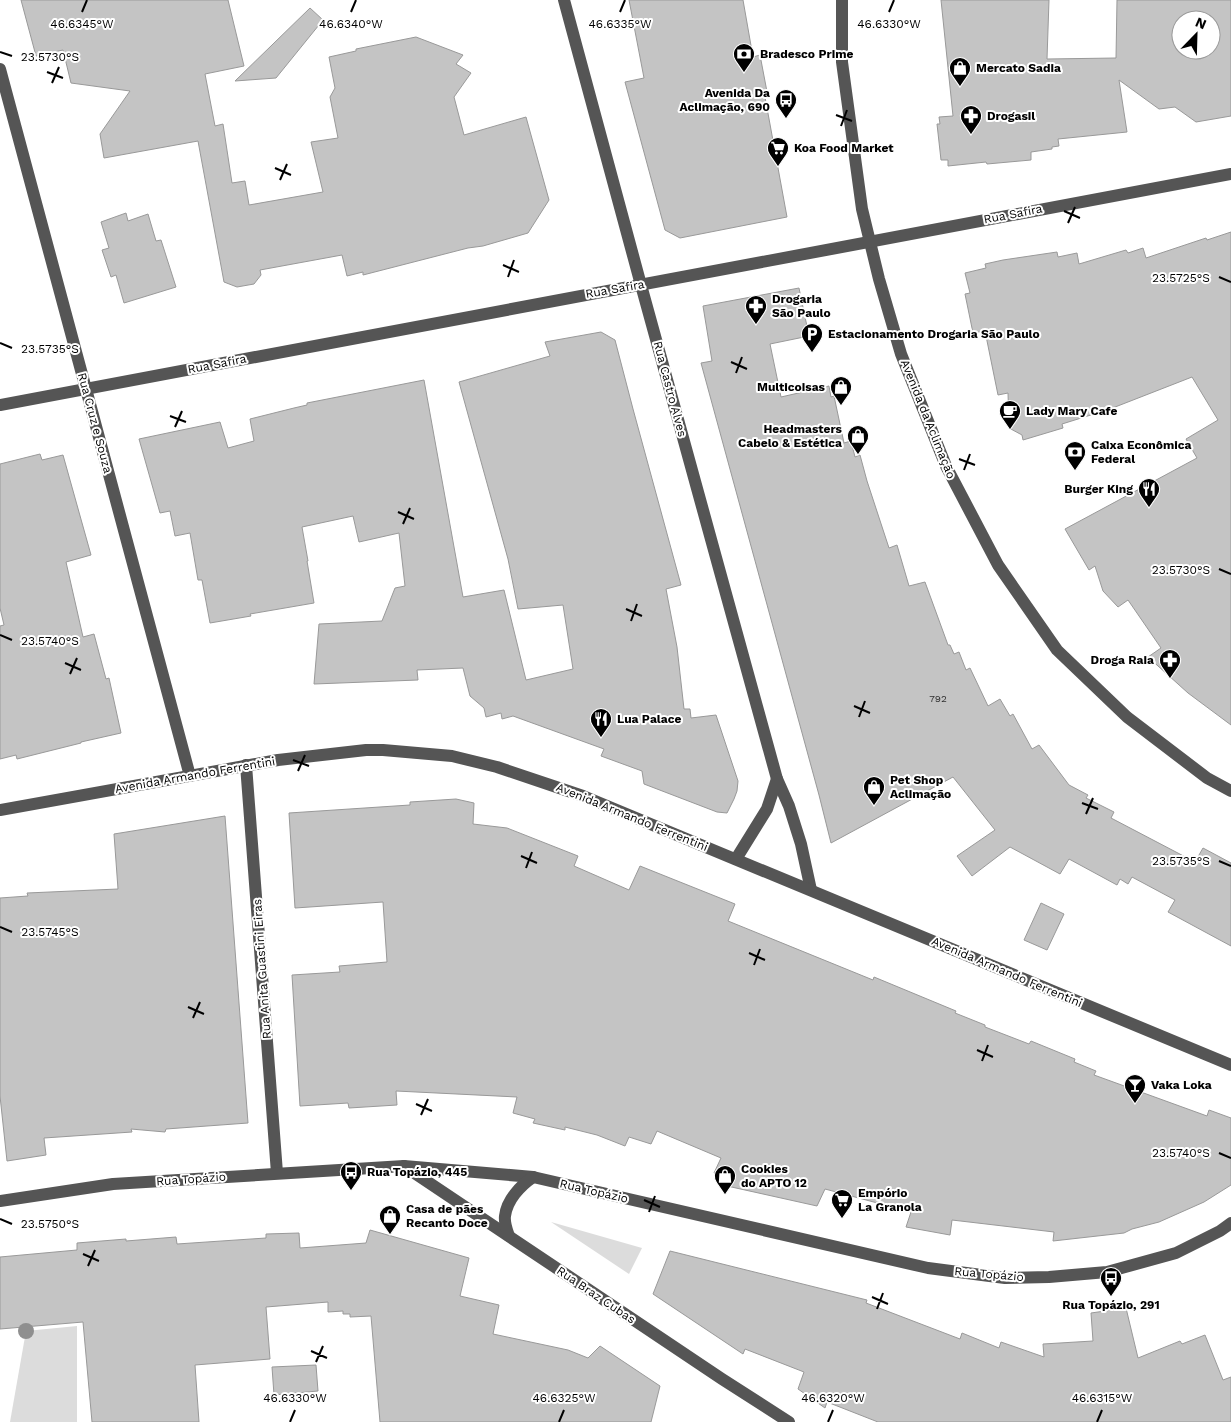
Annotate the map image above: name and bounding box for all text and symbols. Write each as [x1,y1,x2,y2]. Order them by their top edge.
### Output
north arrow [1171,10,1221,60]
text: N [1193,14,1209,32]
text: 46.6345°W [50,17,114,31]
text: 46.6340°W [319,17,383,31]
text: 46.6335°W [589,17,652,31]
text: 46.6330°W [857,17,921,31]
bank icon: Bradesco Prime [732,42,756,73]
place label: Bradesco Prime [760,47,853,61]
text: 23.5730°S [21,50,79,64]
shop icon: Mercato Sadia [948,56,972,87]
place label: Mercato Sadia [976,61,1061,75]
place label: Avenida Da Aclimação, 690 [680,86,770,114]
bus stop icon: Avenida Da Aclimação, 690 [774,88,798,119]
pharmacy icon: Drogasil [959,104,983,135]
place label: Drogasil [987,109,1035,123]
supermarket icon: Koa Food Market [766,136,790,167]
place label: Koa Food Market [794,141,894,155]
street label: Rua Safira [982,201,1044,227]
text: 23.5725°S [1152,271,1210,285]
street label: Rua Safira [584,277,646,301]
place label: Drogaria São Paulo [772,292,831,320]
pharmacy icon: Drogaria São Paulo [744,294,768,325]
parking icon: Estacionamento Drogaria São Paulo [800,322,824,353]
place label: Estacionamento Drogaria São Paulo [828,327,1040,341]
street label: Rua Castro Alves [650,340,690,438]
text: 23.5735°S [21,342,79,356]
street label: Rua Safira [186,351,248,377]
street label: Avenida da Aclimação [898,357,958,481]
street label: Rua Cruz e Souza [75,371,115,475]
shop icon: Multicoisas [829,375,853,406]
place label: Multicoisas [757,380,826,394]
cafe icon: Lady Mary Cafe [998,399,1022,430]
place label: Lady Mary Cafe [1026,404,1118,418]
place label: Headmasters Cabelo & Estética [738,422,843,450]
shop icon: Headmasters Cabelo & Estética [846,424,870,455]
place label: Caixa Econômica Federal [1091,438,1192,466]
bank icon: Caixa Econômica Federal [1063,440,1087,471]
restaurant icon: Burger King [1137,477,1161,508]
place label: Burger King [1064,482,1133,496]
text: 23.5730°S [1152,563,1210,577]
text: 23.5740°S [21,634,79,648]
pharmacy icon: Droga Raia [1158,648,1182,679]
place label: Droga Raia [1091,653,1154,667]
house number: 792 [929,693,947,704]
restaurant icon: Lua Palace [589,707,613,738]
place label: Lua Palace [617,712,682,726]
street label: Avenida Armando Ferrentini [114,754,276,796]
place label: Pet Shop Aclimação [890,773,951,801]
shop icon: Pet Shop Aclimação [862,775,886,806]
street label: Avenida Armando Ferrentini [554,780,710,854]
text: 23.5735°S [1152,854,1210,868]
street label: Rua Anita Guastini Eiras [250,898,274,1040]
text: 23.5745°S [21,925,79,939]
street label: Avenida Armando Ferrentini [929,934,1085,1010]
bar icon: Vaka Loka [1123,1073,1147,1104]
place label: Vaka Loka [1151,1078,1212,1092]
text: 23.5740°S [1152,1146,1210,1160]
bus stop icon: Rua Topázio, 445 [339,1160,363,1191]
place label: Cookies do APTO 12 [741,1162,807,1190]
shop icon: Cookies do APTO 12 [713,1164,737,1195]
place label: Rua Topázio, 445 [367,1165,467,1179]
street label: Rua Topázio [156,1170,226,1188]
street label: Rua Topázio [558,1176,630,1206]
place label: Empório La Granola [858,1186,922,1214]
supermarket icon: Empório La Granola [830,1188,854,1219]
place label: Casa de pães Recanto Doce [406,1202,488,1230]
shop icon: Casa de pães Recanto Doce [378,1204,402,1235]
text: 23.5750°S [21,1217,79,1231]
street label: Rua Braz Cubas [554,1263,638,1327]
street label: Rua Topázio [954,1264,1024,1284]
bus stop icon: Rua Topázio, 291 [1099,1266,1123,1297]
place label: Rua Topázio, 291 [1062,1298,1160,1312]
text: 46.6330°W [263,1391,327,1405]
text: 46.6325°W [533,1391,596,1405]
text: 46.6320°W [801,1391,865,1405]
text: 46.6315°W [1072,1391,1133,1405]

